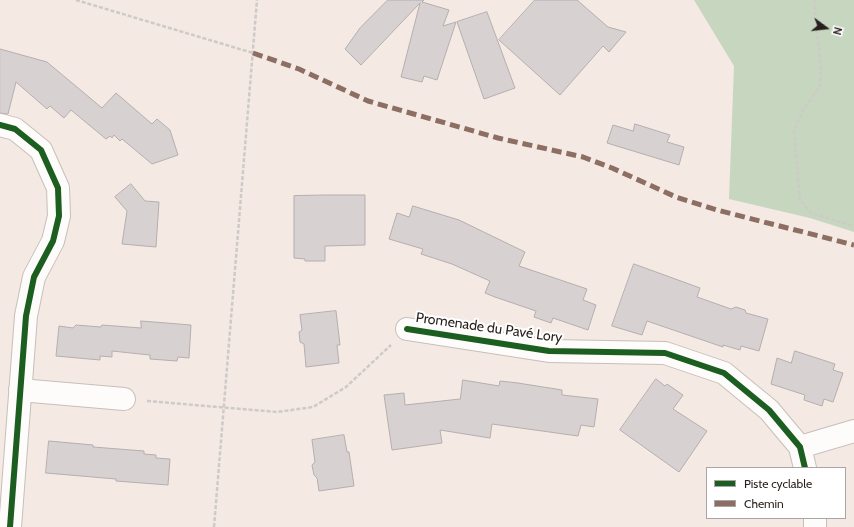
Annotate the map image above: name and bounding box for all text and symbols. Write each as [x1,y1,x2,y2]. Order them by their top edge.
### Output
north arrow [806,8,846,48]
text: N [830,26,845,37]
street label: Promenade du Pavé Lory [415,309,563,347]
legend [706,467,846,519]
text: Piste cyclable [744,476,812,491]
text: Chemin [744,496,784,511]

